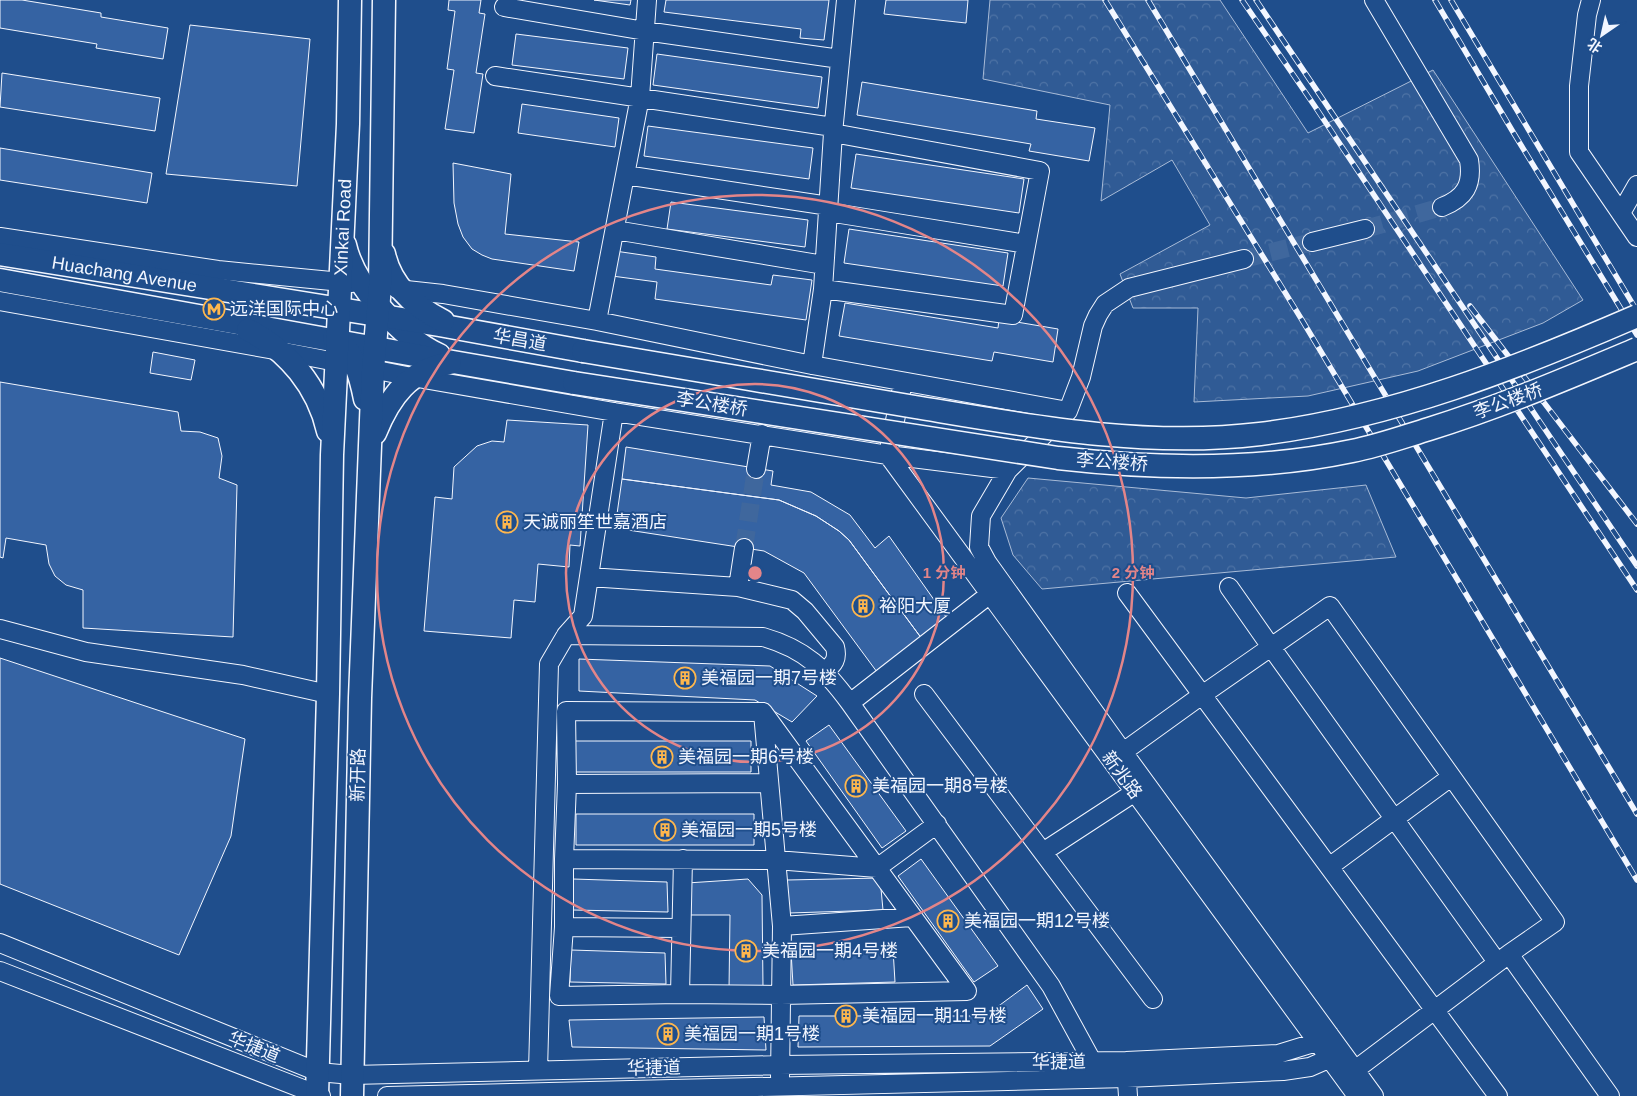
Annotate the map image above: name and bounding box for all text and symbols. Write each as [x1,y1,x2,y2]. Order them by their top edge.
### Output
north arrow [1577,10,1627,60]
text: 北 [1584,35,1605,56]
street label: Xinkai Road [331,178,355,276]
street label: Huachang Avenue [50,253,198,296]
metro station icon: 远洋国际中心 [202,297,226,321]
place label: 远洋国际中心 [230,299,338,319]
street label: 华昌道 [492,325,548,355]
street label: 李公楼桥 [1471,379,1545,423]
street label: 李公楼桥 [675,388,749,420]
street label: 李公楼桥 [1075,450,1149,474]
building icon: 天诚丽笙世嘉酒店 [495,510,519,534]
place label: 天诚丽笙世嘉酒店 [523,512,667,532]
centre of rings [746,564,764,582]
text: 1 分钟 [923,564,965,581]
text: 2 分钟 [1112,564,1154,581]
building icon: 裕阳大厦 [851,594,875,618]
place label: 裕阳大厦 [879,596,951,616]
building icon: 美福园一期7号楼 [673,666,697,690]
place label: 美福园一期7号楼 [701,668,837,688]
building icon: 美福园一期6号楼 [650,745,674,769]
place label: 美福园一期6号楼 [678,747,814,767]
street label: 新兆路 [1098,747,1146,803]
street label: 新开路 [348,748,368,802]
building icon: 美福园一期8号楼 [844,774,868,798]
place label: 美福园一期8号楼 [872,776,1008,796]
building icon: 美福园一期5号楼 [653,818,677,842]
place label: 美福园一期5号楼 [681,820,817,840]
building icon: 美福园一期12号楼 [936,909,960,933]
place label: 美福园一期12号楼 [964,911,1110,931]
building icon: 美福园一期4号楼 [734,939,758,963]
place label: 美福园一期4号楼 [762,941,898,961]
building icon: 美福园一期11号楼 [834,1004,858,1028]
place label: 美福园一期11号楼 [862,1006,1007,1026]
building icon: 美福园一期1号楼 [656,1022,680,1046]
place label: 美福园一期1号楼 [684,1024,820,1044]
street label: 华捷道 [225,1028,283,1066]
street label: 华捷道 [1032,1052,1086,1072]
street label: 华捷道 [627,1058,681,1078]

